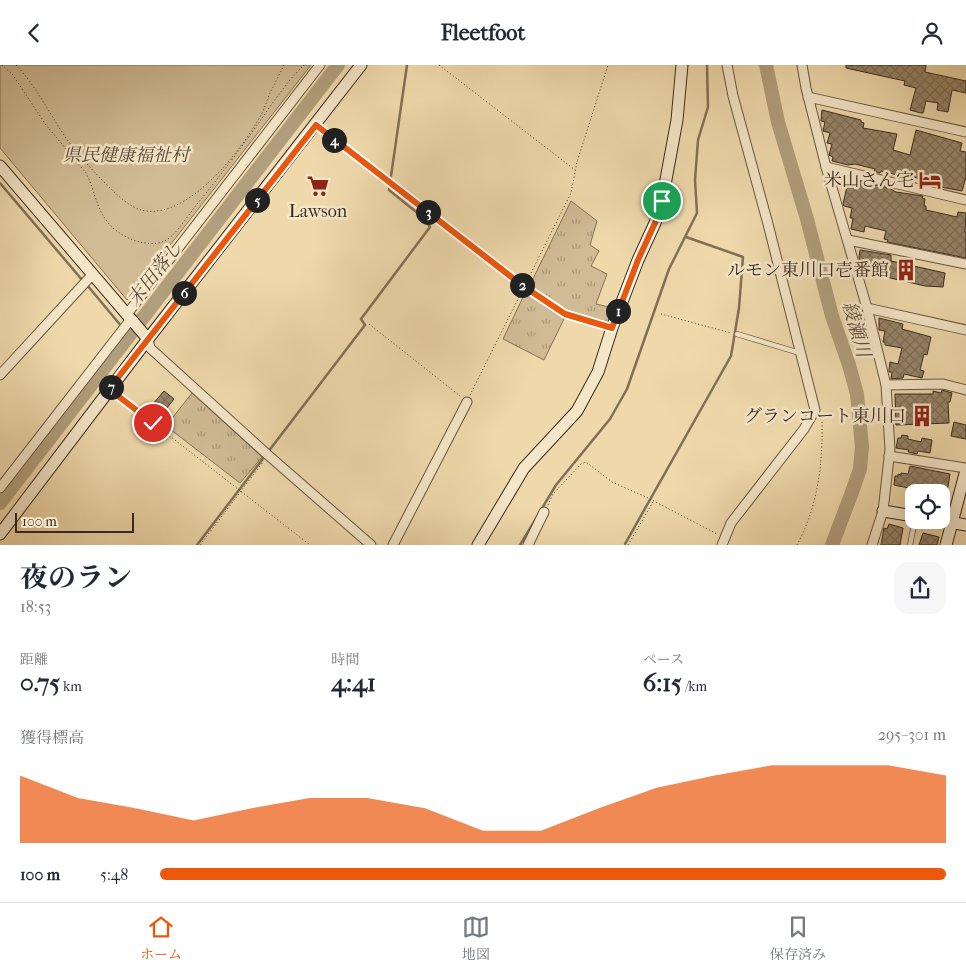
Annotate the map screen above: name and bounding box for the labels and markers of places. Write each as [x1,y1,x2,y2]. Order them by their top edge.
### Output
pin: 4 [322,127,346,153]
hotel icon: 米山さん宅 [917,167,943,193]
place label: 米山さん宅 [824,170,914,191]
supermarket icon: Lawson [305,173,331,199]
pin [641,180,683,222]
pin: 5 [244,187,270,213]
pin: 3 [416,199,440,225]
place label: Lawson [289,201,348,222]
building icon: ルモン東川口壱番館 [893,257,919,283]
place label: ルモン東川口壱番館 [727,260,889,281]
pin: 2 [510,273,534,297]
pin: 6 [172,281,196,305]
pin: 1 [606,299,630,323]
pin: 7 [98,375,124,399]
pin [132,402,174,444]
building icon: グランコート東川口 [909,403,935,429]
place label: グランコート東川口 [744,406,906,427]

